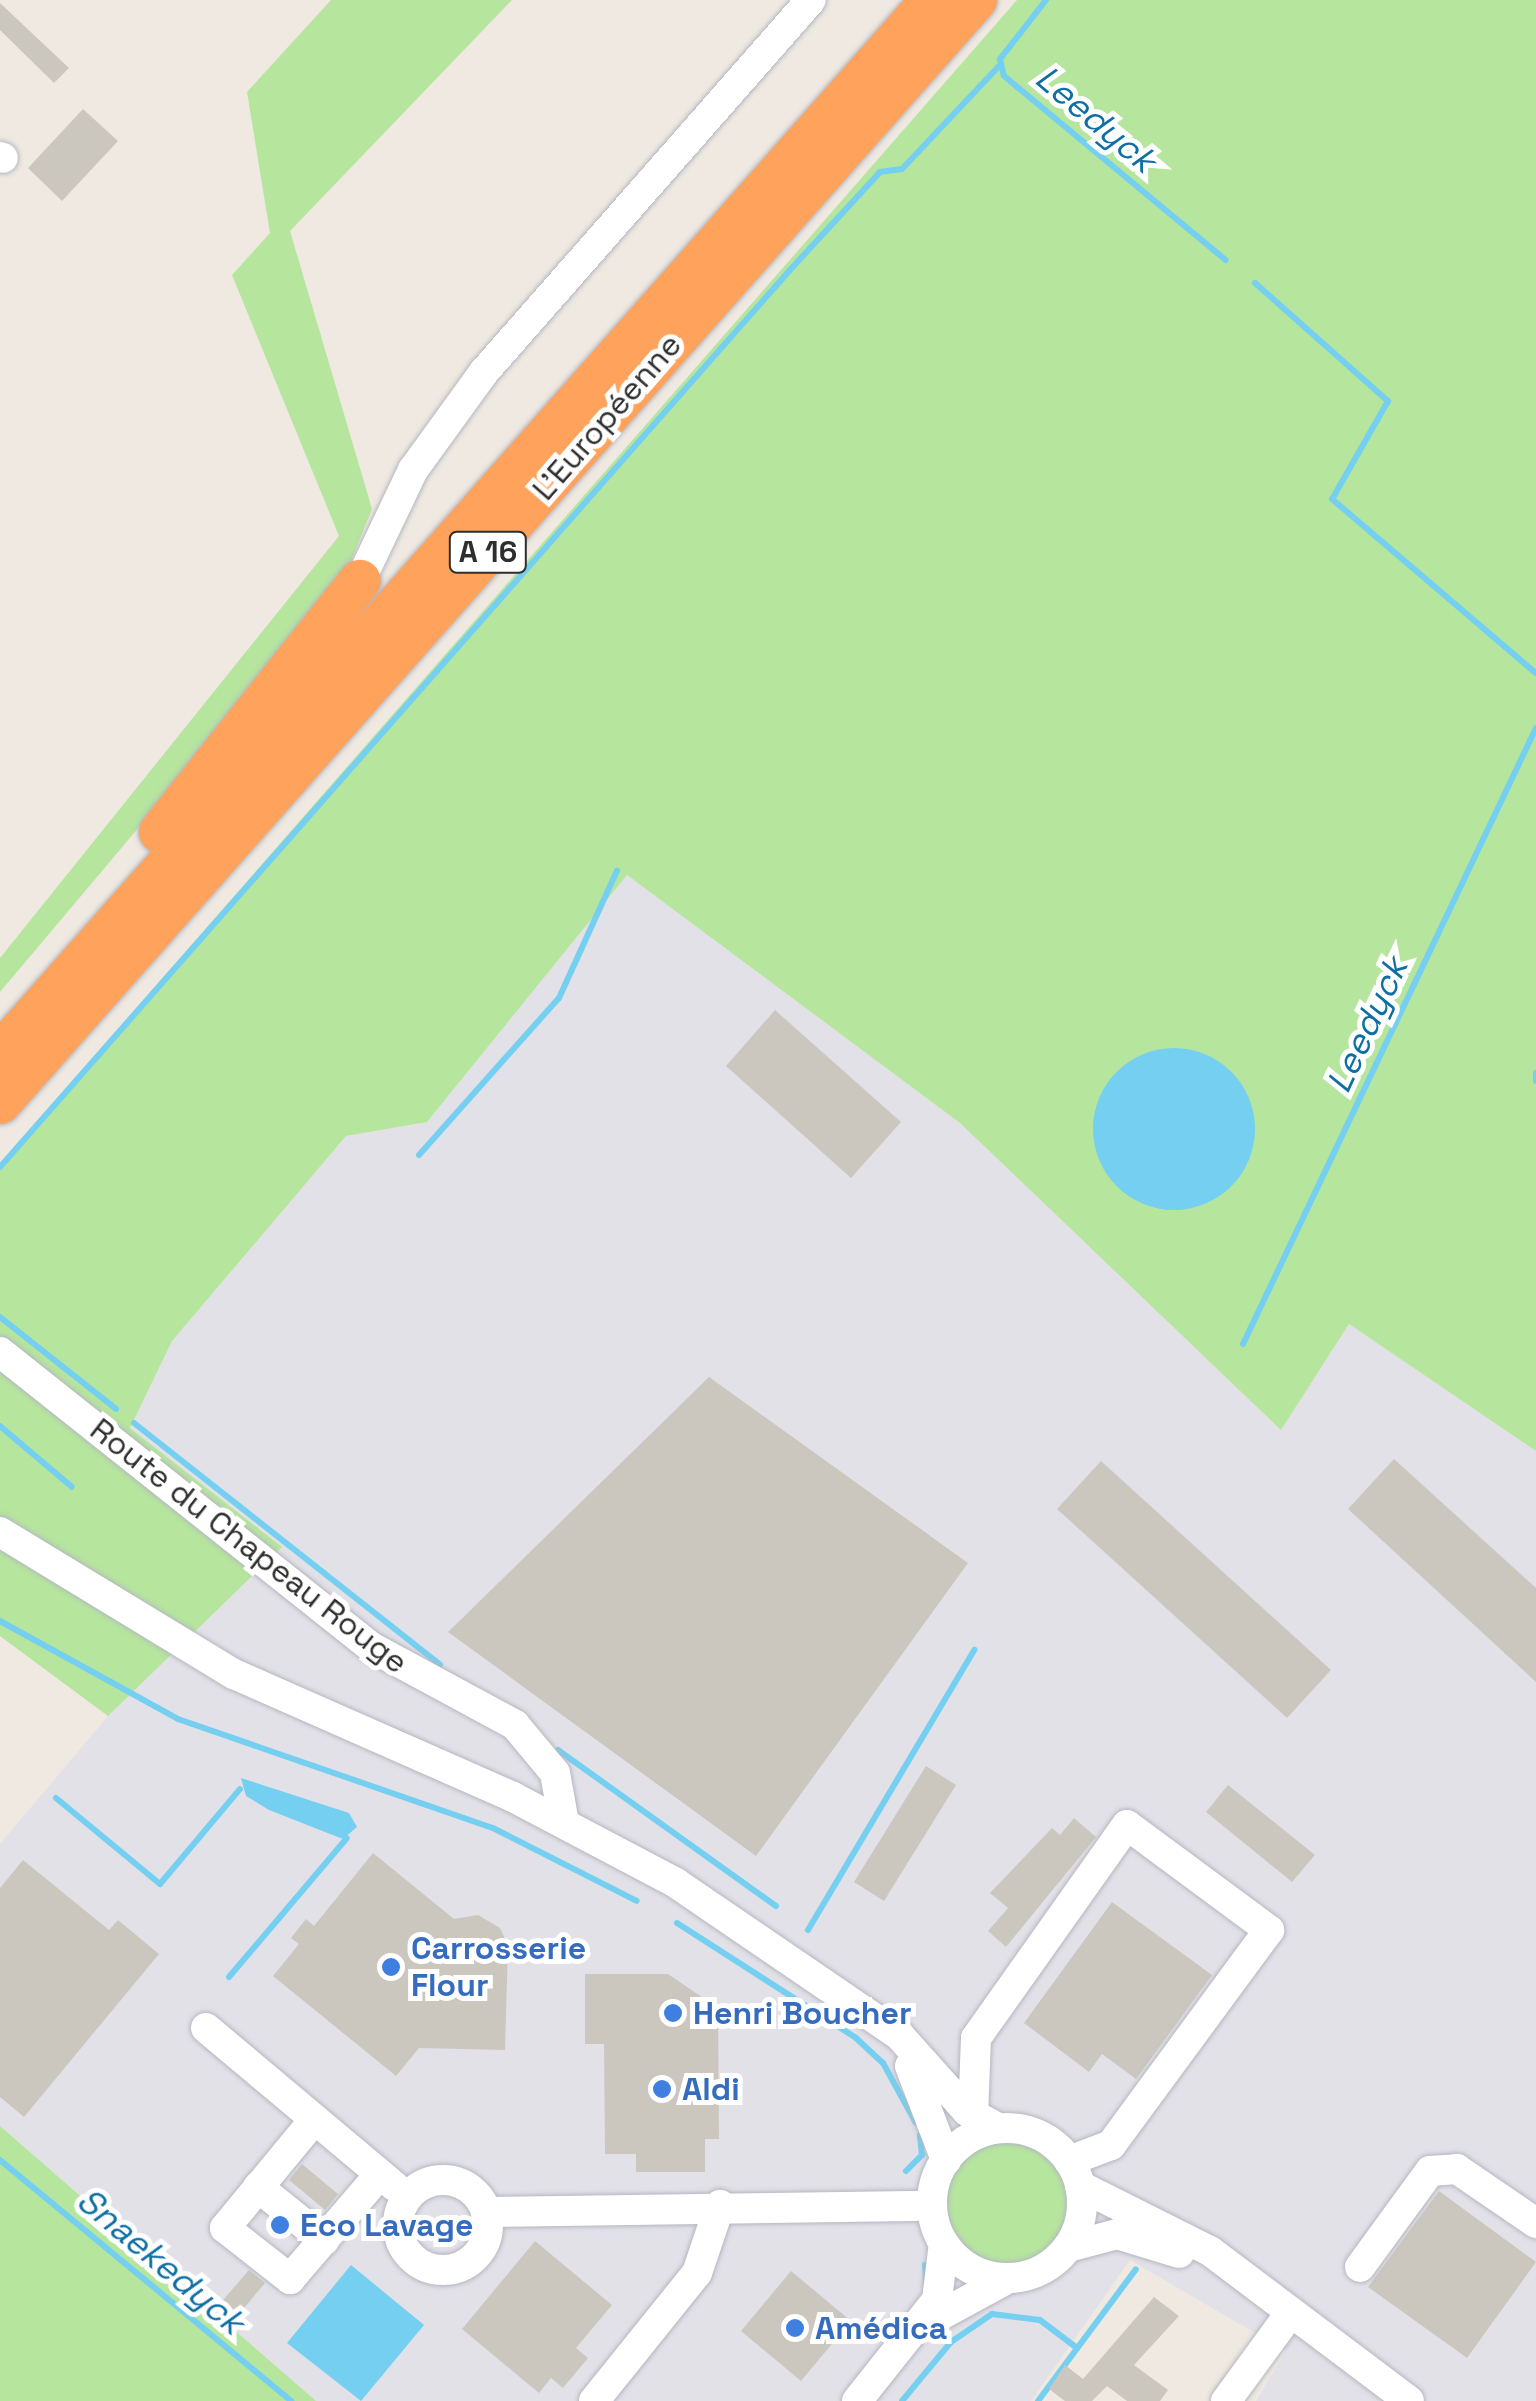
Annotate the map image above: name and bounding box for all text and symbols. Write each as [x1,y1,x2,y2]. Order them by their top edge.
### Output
water label: Leedyck [1027,57,1165,181]
street label: L'Européenne [524,326,690,508]
road number: A 16 [448,527,528,577]
water label: Leedyck [1318,951,1416,1099]
street label: Route du Chapeau Rouge [83,1410,415,1682]
place label: Carrosserie Flour [411,1930,586,2005]
marker: Carrosserie Flour [380,1956,402,1978]
place label: Henri Boucher [693,1994,912,2032]
marker: Henri Boucher [662,2002,684,2024]
place label: Aldi [682,2070,740,2108]
marker: Aldi [651,2078,673,2100]
water label: Snaekedyck [69,2179,253,2343]
place label: Eco Lavage [300,2206,473,2244]
marker: Eco Lavage [269,2214,291,2236]
place label: Amédica [815,2309,947,2347]
marker: Amédica [784,2317,806,2339]

